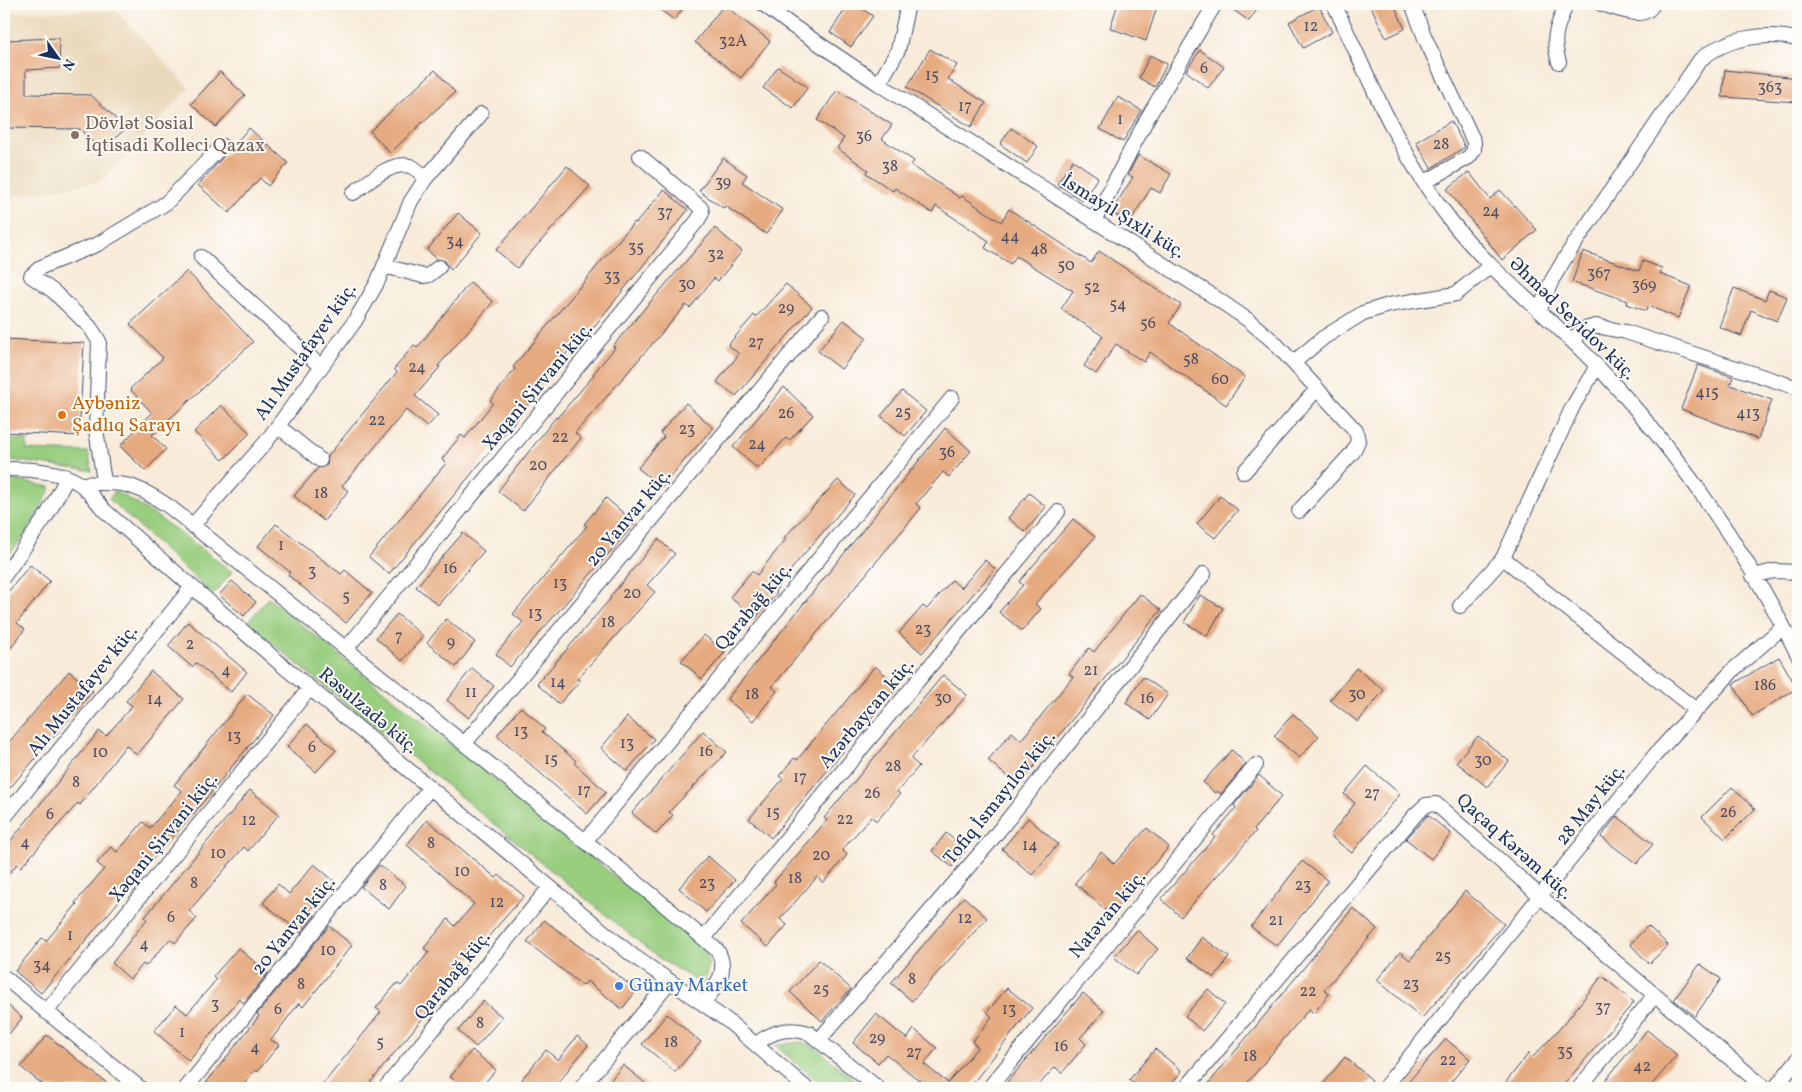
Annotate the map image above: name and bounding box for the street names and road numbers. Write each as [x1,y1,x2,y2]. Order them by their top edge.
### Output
street label: İsmayil Şıxli küç. [1056,169,1190,265]
street label: Əhməd Seyidov küç. [1503,252,1641,386]
street label: Alı Mustafayev küç. [249,278,363,426]
street label: Xəqani Şirvani küç. [477,317,599,457]
street label: 20 Yanvar küç. [580,463,678,573]
street label: Qarabağ küç. [709,557,799,657]
street label: Alı Mustafayev küç. [22,620,144,762]
street label: Azərbaycan küç. [813,653,921,775]
street label: Rəsulzadə küç. [313,662,423,760]
street label: Tofiq İsmayılov küç. [938,726,1062,870]
street label: 28 May küç. [1550,759,1632,851]
street label: Xəqani Şirvani küç. [104,768,224,908]
street label: Qaçaq Kərəm küç. [1450,788,1578,906]
street label: Natəvan küç. [1064,866,1152,964]
street label: 20 Yanvar küç. [246,871,342,981]
street label: Qarabağ küç. [409,926,497,1026]

